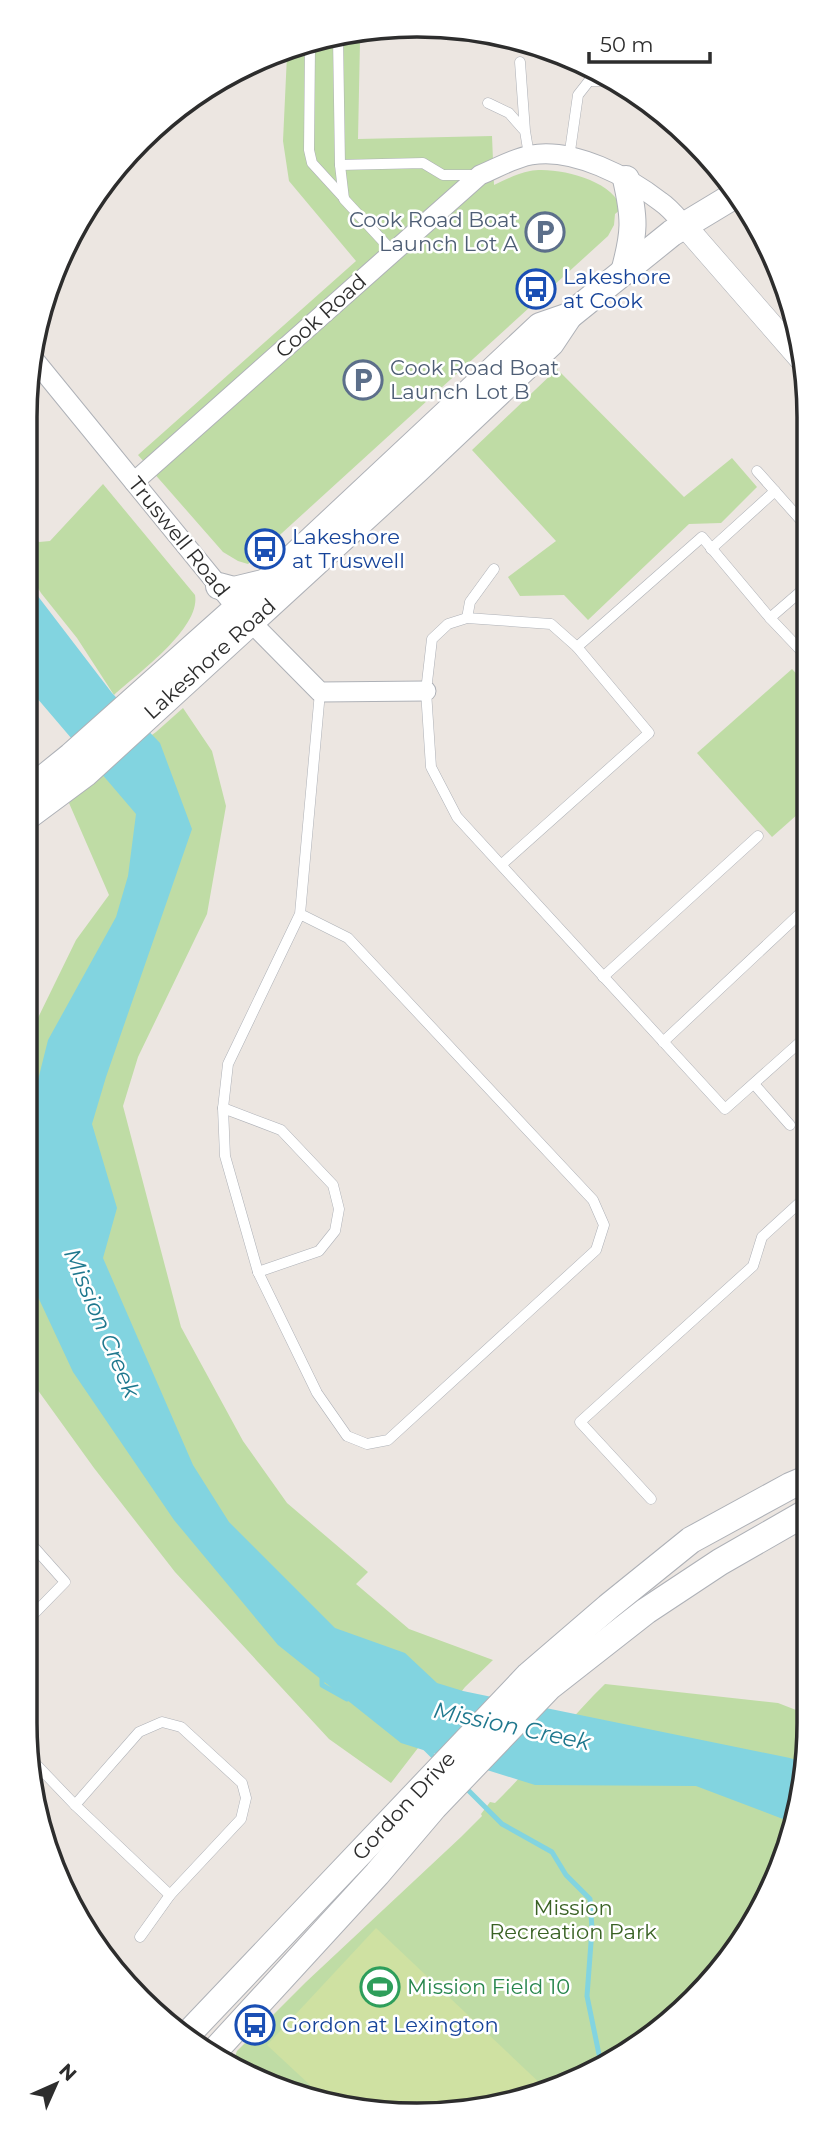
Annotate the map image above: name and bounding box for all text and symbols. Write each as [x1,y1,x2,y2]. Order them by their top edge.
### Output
scale bar [589,21,710,65]
text: 50 m [600,32,654,57]
place label: Cook Road Boat Launch Lot A [349,207,519,256]
parking icon: Cook Road Boat Launch Lot A [524,211,566,253]
place label: Lakeshore at Cook [563,264,671,313]
street label: Cook Road [270,268,371,363]
bus stop icon: Lakeshore at Cook [515,268,557,310]
place label: Cook Road Boat Launch Lot B [390,355,559,404]
parking icon: Cook Road Boat Launch Lot B [342,359,384,401]
street label: Truswell Road [123,472,235,602]
place label: Lakeshore at Truswell [292,524,405,573]
bus stop icon: Lakeshore at Truswell [244,528,286,570]
street label: Lakeshore Road [139,593,281,724]
water label: Mission Creek [58,1244,147,1403]
water label: Mission Creek [431,1696,594,1757]
street label: Gordon Drive [347,1746,460,1865]
park label: Mission Recreation Park [489,1895,657,1944]
sports icon: Mission Field 10 [359,1966,401,2008]
place label: Mission Field 10 [407,1974,570,1999]
bus stop icon: Gordon at Lexington [234,2004,276,2046]
place label: Gordon at Lexington [282,2012,499,2037]
north arrow [21,2049,91,2119]
text: N [54,2059,81,2086]

